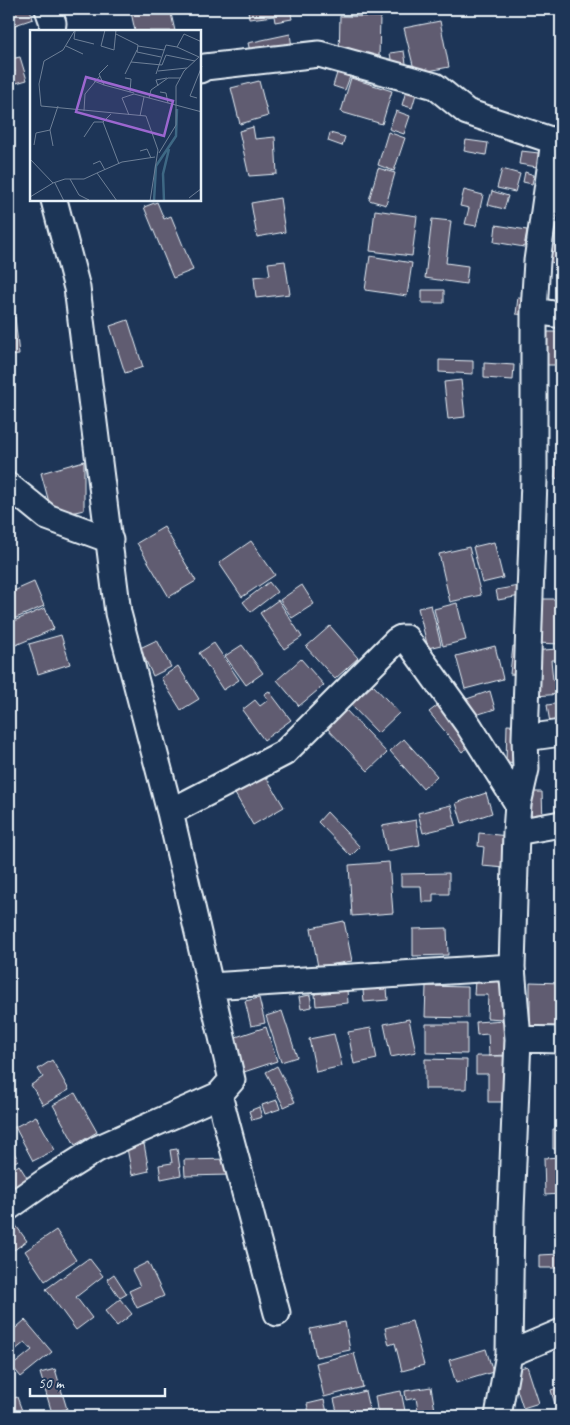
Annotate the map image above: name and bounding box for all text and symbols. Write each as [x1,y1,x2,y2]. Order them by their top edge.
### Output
inset map [30,30,201,201]
scale bar [30,1365,165,1397]
text: 50 m [38,1374,65,1393]

